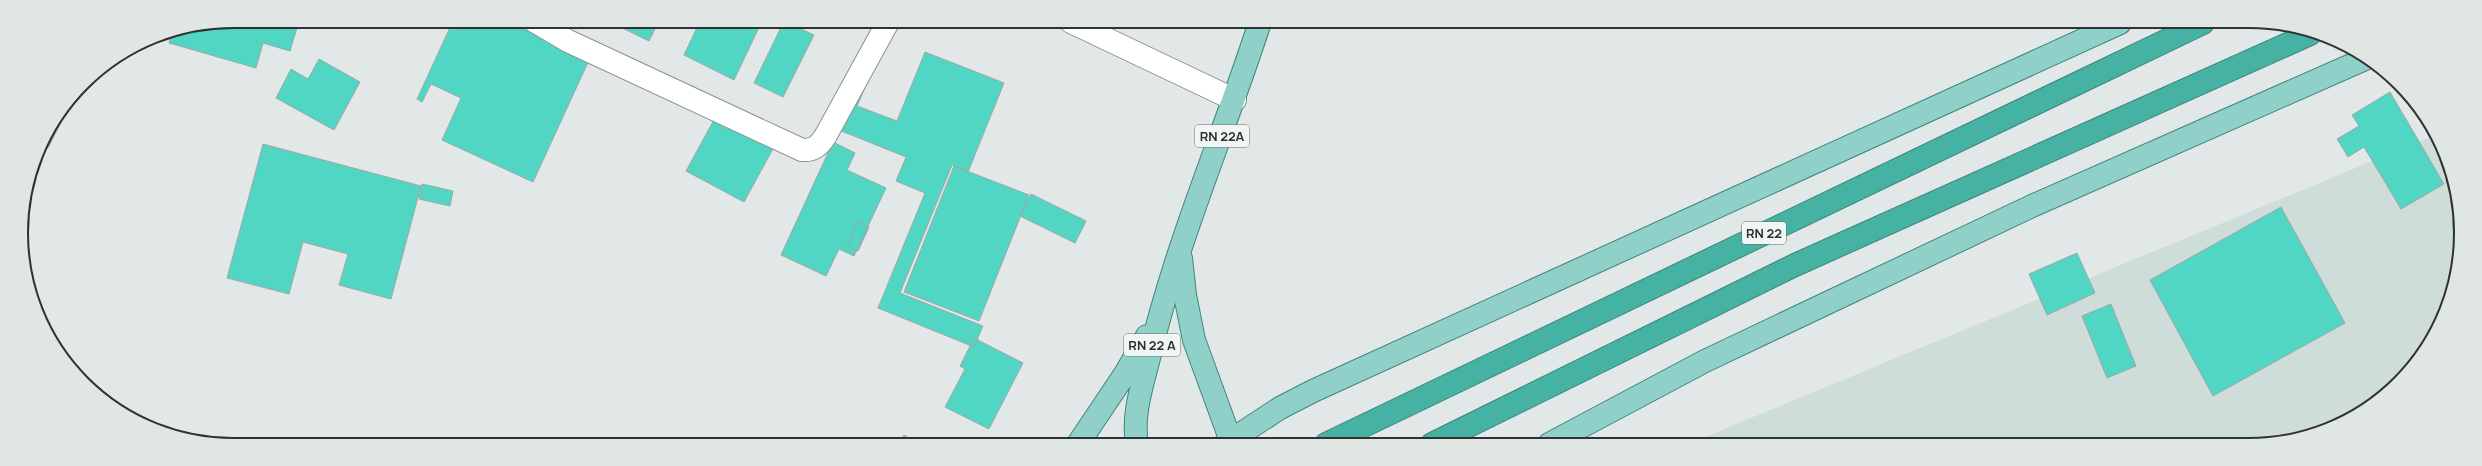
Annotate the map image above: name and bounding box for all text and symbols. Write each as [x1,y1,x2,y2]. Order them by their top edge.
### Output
road number: RN 22A [1195,125,1249,147]
road number: RN 22 [1742,222,1786,244]
road number: RN 22 A [1124,334,1180,356]

